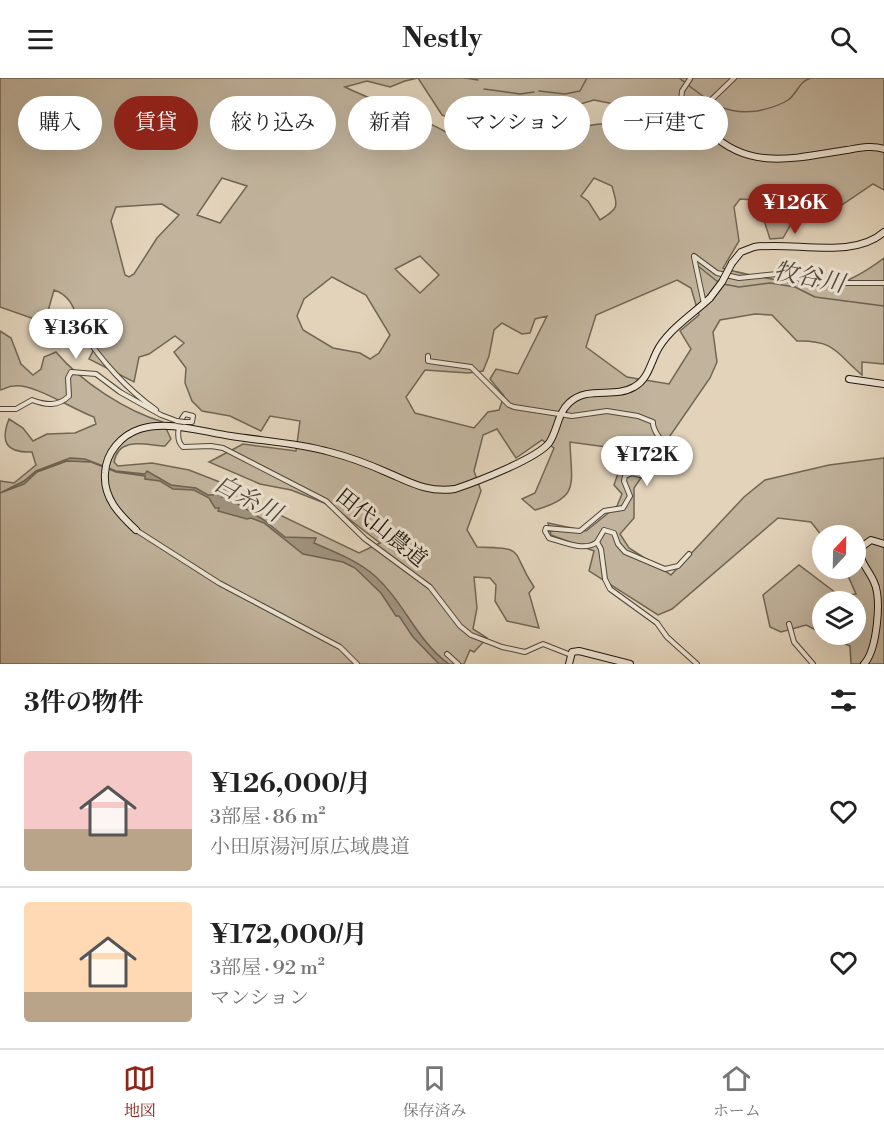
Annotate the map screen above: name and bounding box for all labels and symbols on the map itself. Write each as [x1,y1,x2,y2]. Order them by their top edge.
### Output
pin: ¥126K [753,184,837,235]
water label: 牧谷川 [771,256,850,300]
pin: ¥136K [34,309,118,360]
pin: ¥172K [605,436,689,487]
water label: 白糸川 [209,469,289,530]
street label: 田代山農道 [330,483,432,573]
north arrow [812,525,866,579]

